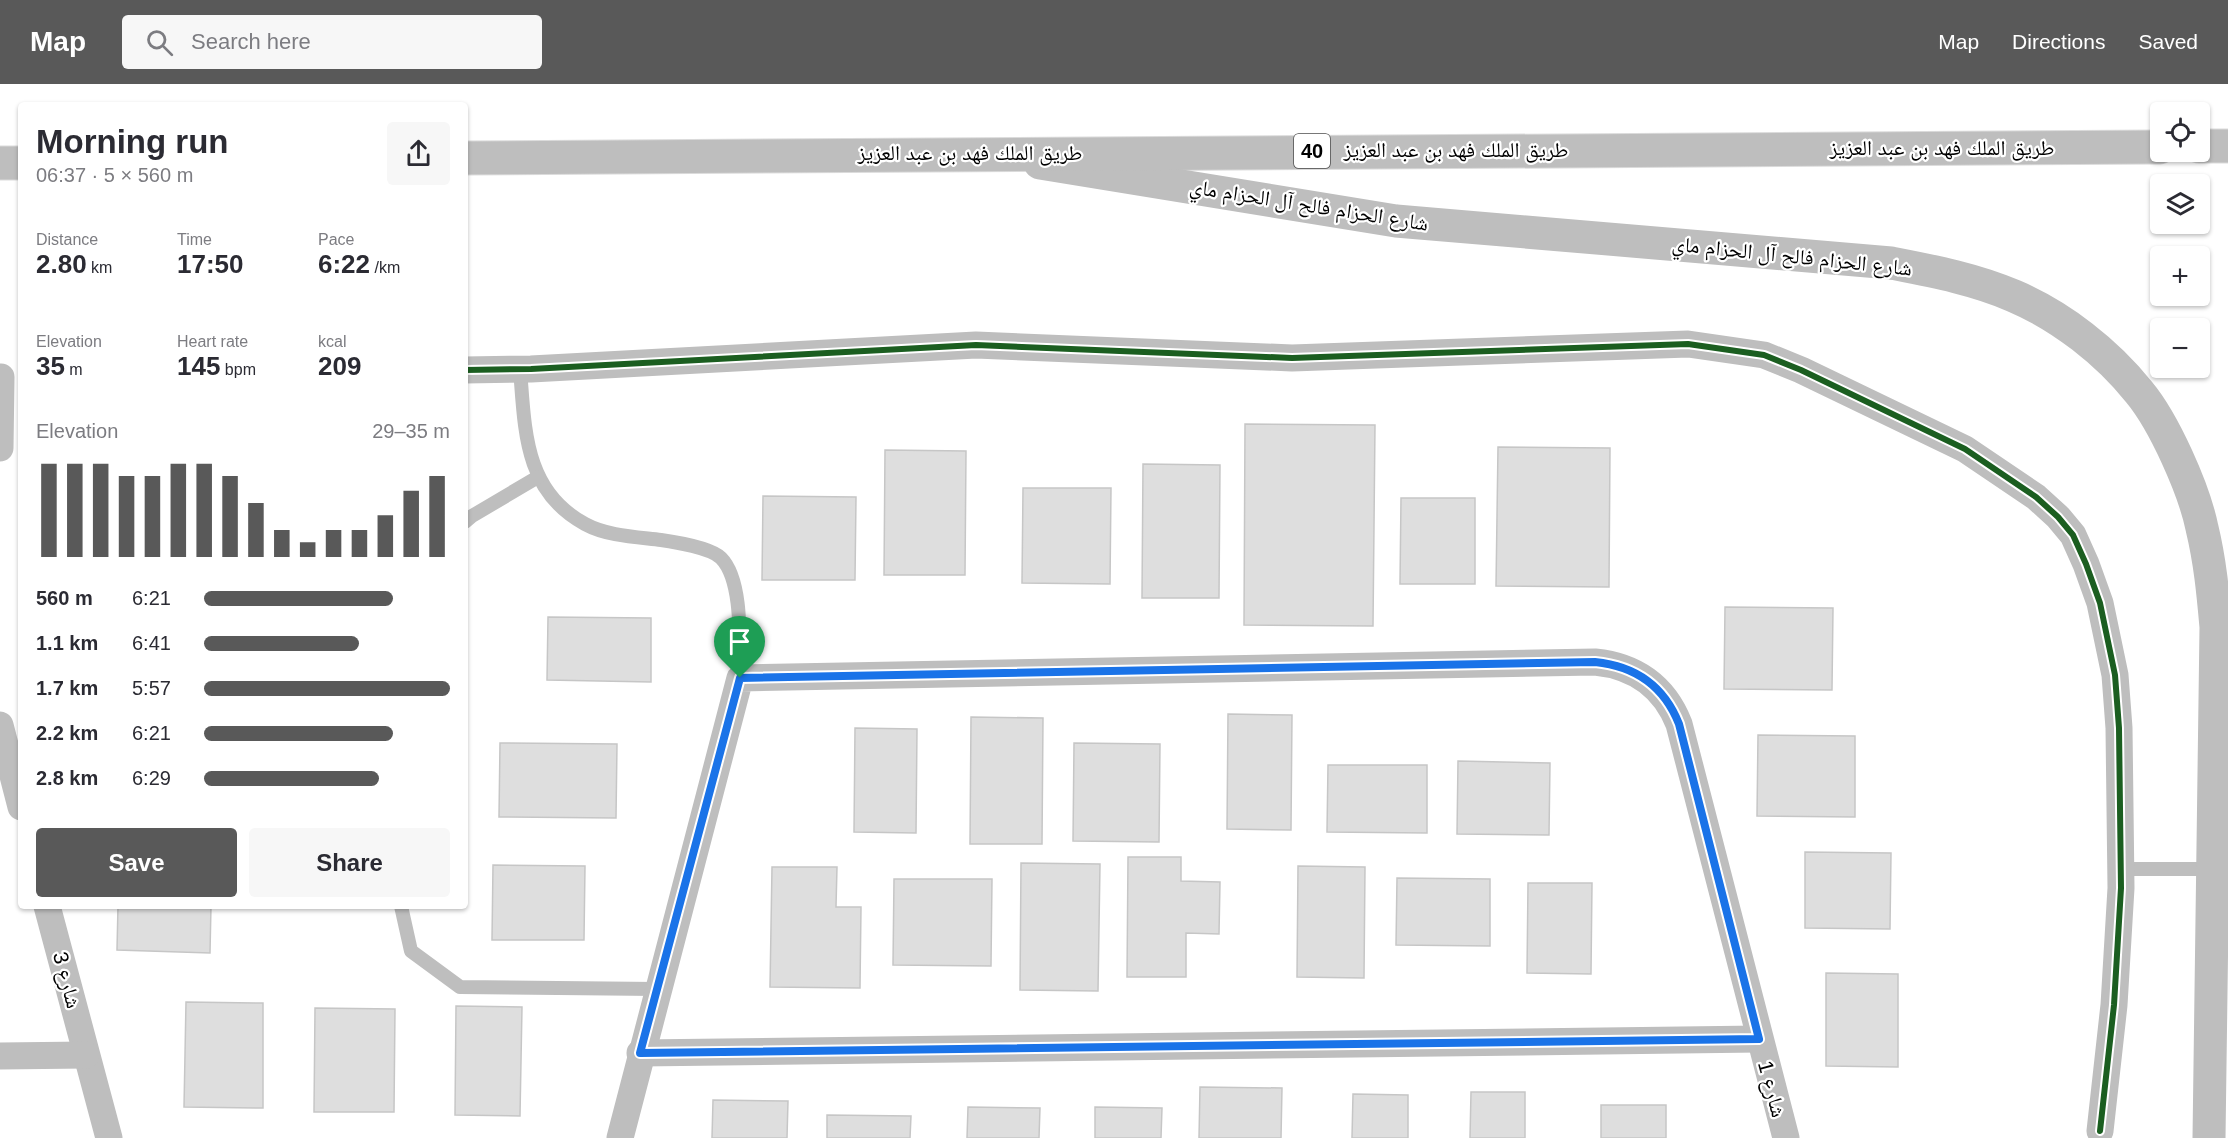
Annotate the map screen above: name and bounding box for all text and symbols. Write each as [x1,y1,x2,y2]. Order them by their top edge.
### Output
search box [122,15,542,69]
text: Map [30,26,86,57]
icon: search [143,26,176,59]
text: Search here [191,29,311,54]
text: Map [1938,30,1979,53]
text: Directions [2012,30,2105,53]
text: Saved [2138,30,2198,53]
map controls [2150,102,2210,378]
button: locate [2150,102,2210,162]
button: share [387,122,450,185]
text: Morning run [36,123,228,160]
road number: 40 [1294,134,1330,168]
street label: طريق الملك فهد بن عبد العزيز [1829,136,2054,161]
street label: طريق الملك فهد بن عبد العزيز [1343,138,1568,163]
street label: طريق الملك فهد بن عبد العزيز [857,141,1082,166]
text: 06:37 · 5 × 560 m [36,164,193,186]
street label: شارع الحزام فالح آل الحزام ماي [1187,174,1430,240]
button: layers [2150,174,2210,234]
text: Distance [36,231,98,248]
text: Time [177,231,212,248]
text: Pace [318,231,354,248]
street label: شارع الحزام فالح آل الحزام ماي [1670,231,1913,285]
button: + [2150,246,2210,306]
text: 2.80 [36,249,87,279]
text: 17:50 [177,249,244,279]
text: 6:22 [318,249,370,279]
text: km [87,259,112,276]
text: /km [370,259,400,276]
button: − [2150,318,2210,378]
text: Elevation [36,333,102,350]
text: Heart rate [177,333,248,350]
text: kcal [318,333,346,350]
text: 35 [36,351,65,381]
text: 145 [177,351,220,381]
text: 209 [318,351,361,381]
text: m [65,361,83,378]
text: bpm [220,361,256,378]
text: Elevation [36,420,118,442]
text: 29–35 m [372,420,450,442]
text: 560 m [36,587,93,609]
text: 6:21 [132,587,171,609]
pin [714,616,765,678]
icon: arrive [723,625,756,658]
text: 1.1 km [36,632,98,654]
text: 6:41 [132,632,171,654]
text: 1.7 km [36,677,98,699]
text: 5:57 [132,677,171,699]
text: 2.2 km [36,722,98,744]
text: 6:21 [132,722,171,744]
text: 2.8 km [36,767,98,789]
text: 6:29 [132,767,171,789]
button: Save [36,828,237,897]
button: Share [249,828,450,897]
street label: شارع 3 [47,949,86,1011]
street label: شارع 1 [1752,1058,1791,1120]

